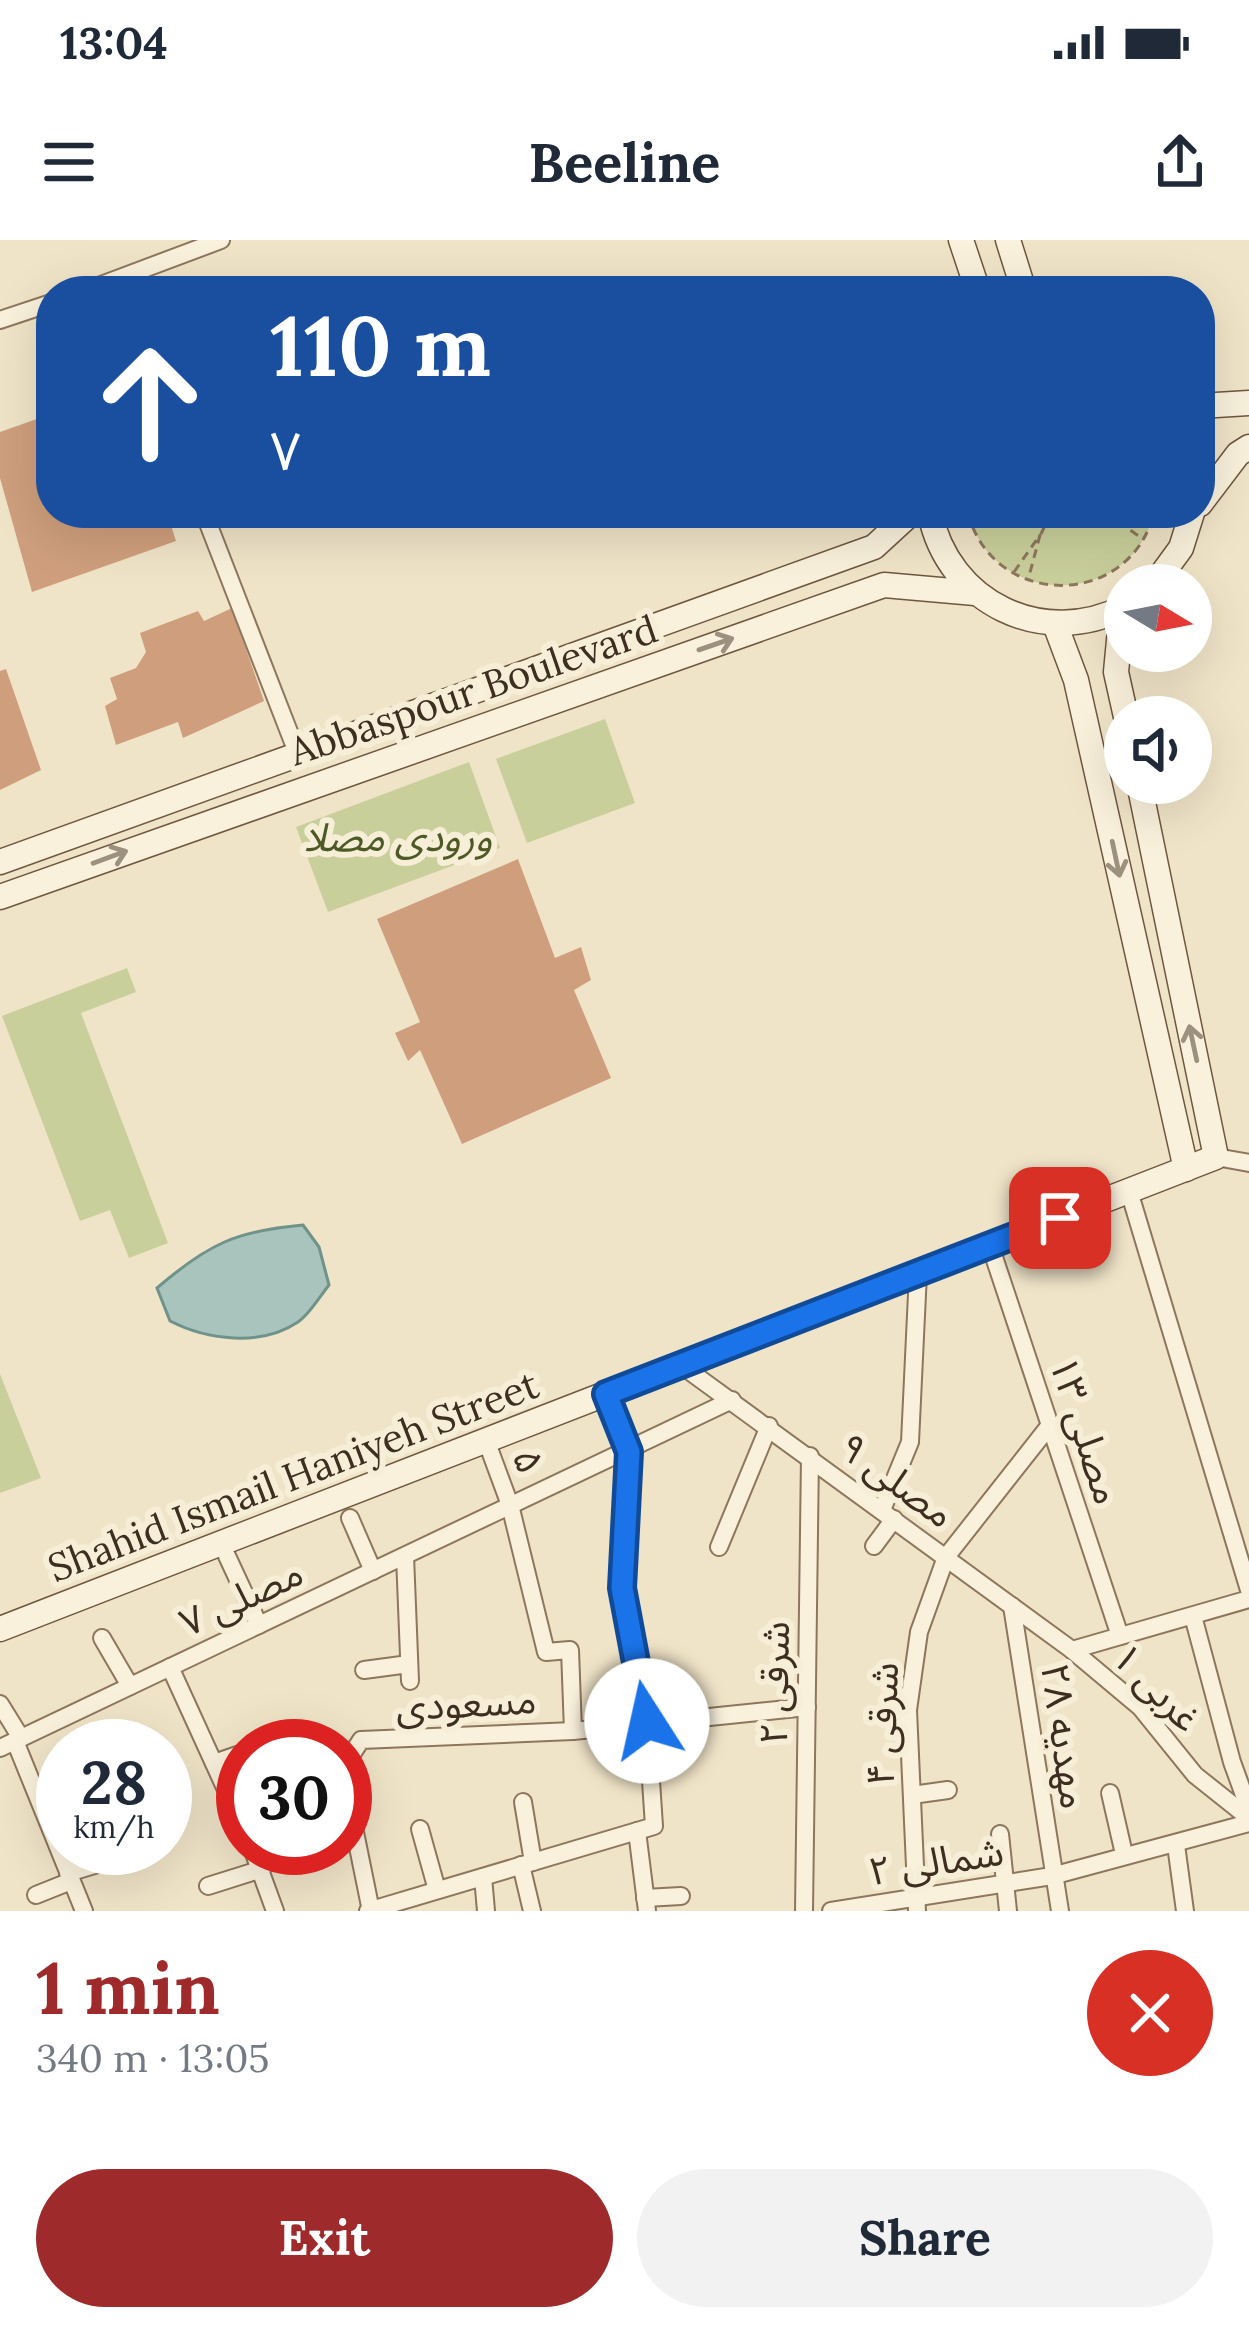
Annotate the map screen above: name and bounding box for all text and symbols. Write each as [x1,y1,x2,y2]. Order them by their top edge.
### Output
text: 13:04 [60,14,168,71]
text: Beeline [529,128,720,197]
icon: menu [36,129,102,195]
icon: share [1147,129,1213,195]
text: 110 m [270,291,491,399]
icon: ahead [72,324,228,480]
text: ۷ [270,416,301,485]
north arrow [1104,564,1212,672]
map controls [1104,564,1212,804]
street label: Abbaspour Boulevard [282,604,664,777]
one-way arrow [696,631,734,653]
button: sound [1104,696,1212,804]
park label: ورودی مصلا [304,812,492,862]
one-way arrow [1105,839,1128,877]
one-way arrow [91,845,128,866]
one-way arrow [1180,1024,1203,1062]
pin [1009,1167,1111,1269]
icon: arrive [1027,1185,1093,1251]
street label: مصلی ۱۳ [1039,1350,1133,1510]
street label: Shahid Ismail Haniyeh Street [41,1359,545,1593]
street label: مصلی ۹ [830,1421,964,1539]
street label: ۵ [502,1442,556,1480]
street label: مصلی ۷ [171,1547,311,1647]
street label: ۲ شرقی [748,1621,800,1745]
street label: ۱ غربی [1102,1632,1212,1742]
position arrow [584,1658,710,1784]
street label: مهدیه ۲۸ [1030,1660,1100,1812]
street label: ۴ شرقی [855,1661,909,1787]
street label: مسعودی [394,1674,538,1732]
speed limit sign: 30 [216,1719,372,1875]
text: 28 [81,1744,147,1820]
text: km/h [73,1808,155,1846]
street label: ۲ شمالی [865,1826,1007,1896]
text: 1 min [36,1942,220,2034]
button: close [1087,1950,1213,2076]
text: 340 m · 13:05 [36,2033,270,2083]
button: Exit [36,2169,613,2307]
button: Share [637,2169,1213,2307]

